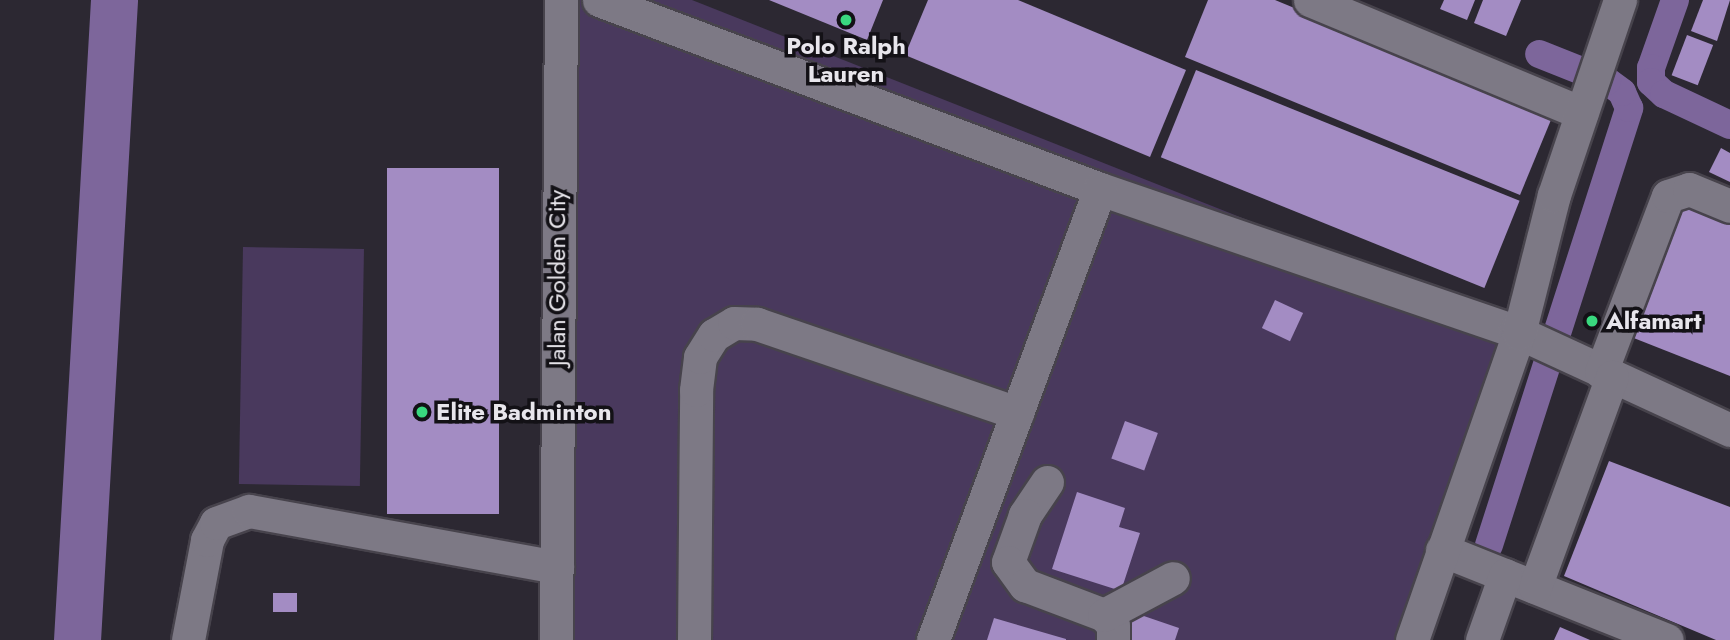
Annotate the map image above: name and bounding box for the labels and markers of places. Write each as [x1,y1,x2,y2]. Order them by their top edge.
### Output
marker: Polo Ralph Lauren [838,12,854,28]
place label: Polo Ralph Lauren [786,32,906,88]
place label: Alfamart [1606,307,1701,335]
marker: Alfamart [1584,313,1600,329]
place label: Elite Badminton [436,398,612,426]
marker: Elite Badminton [414,404,430,420]

